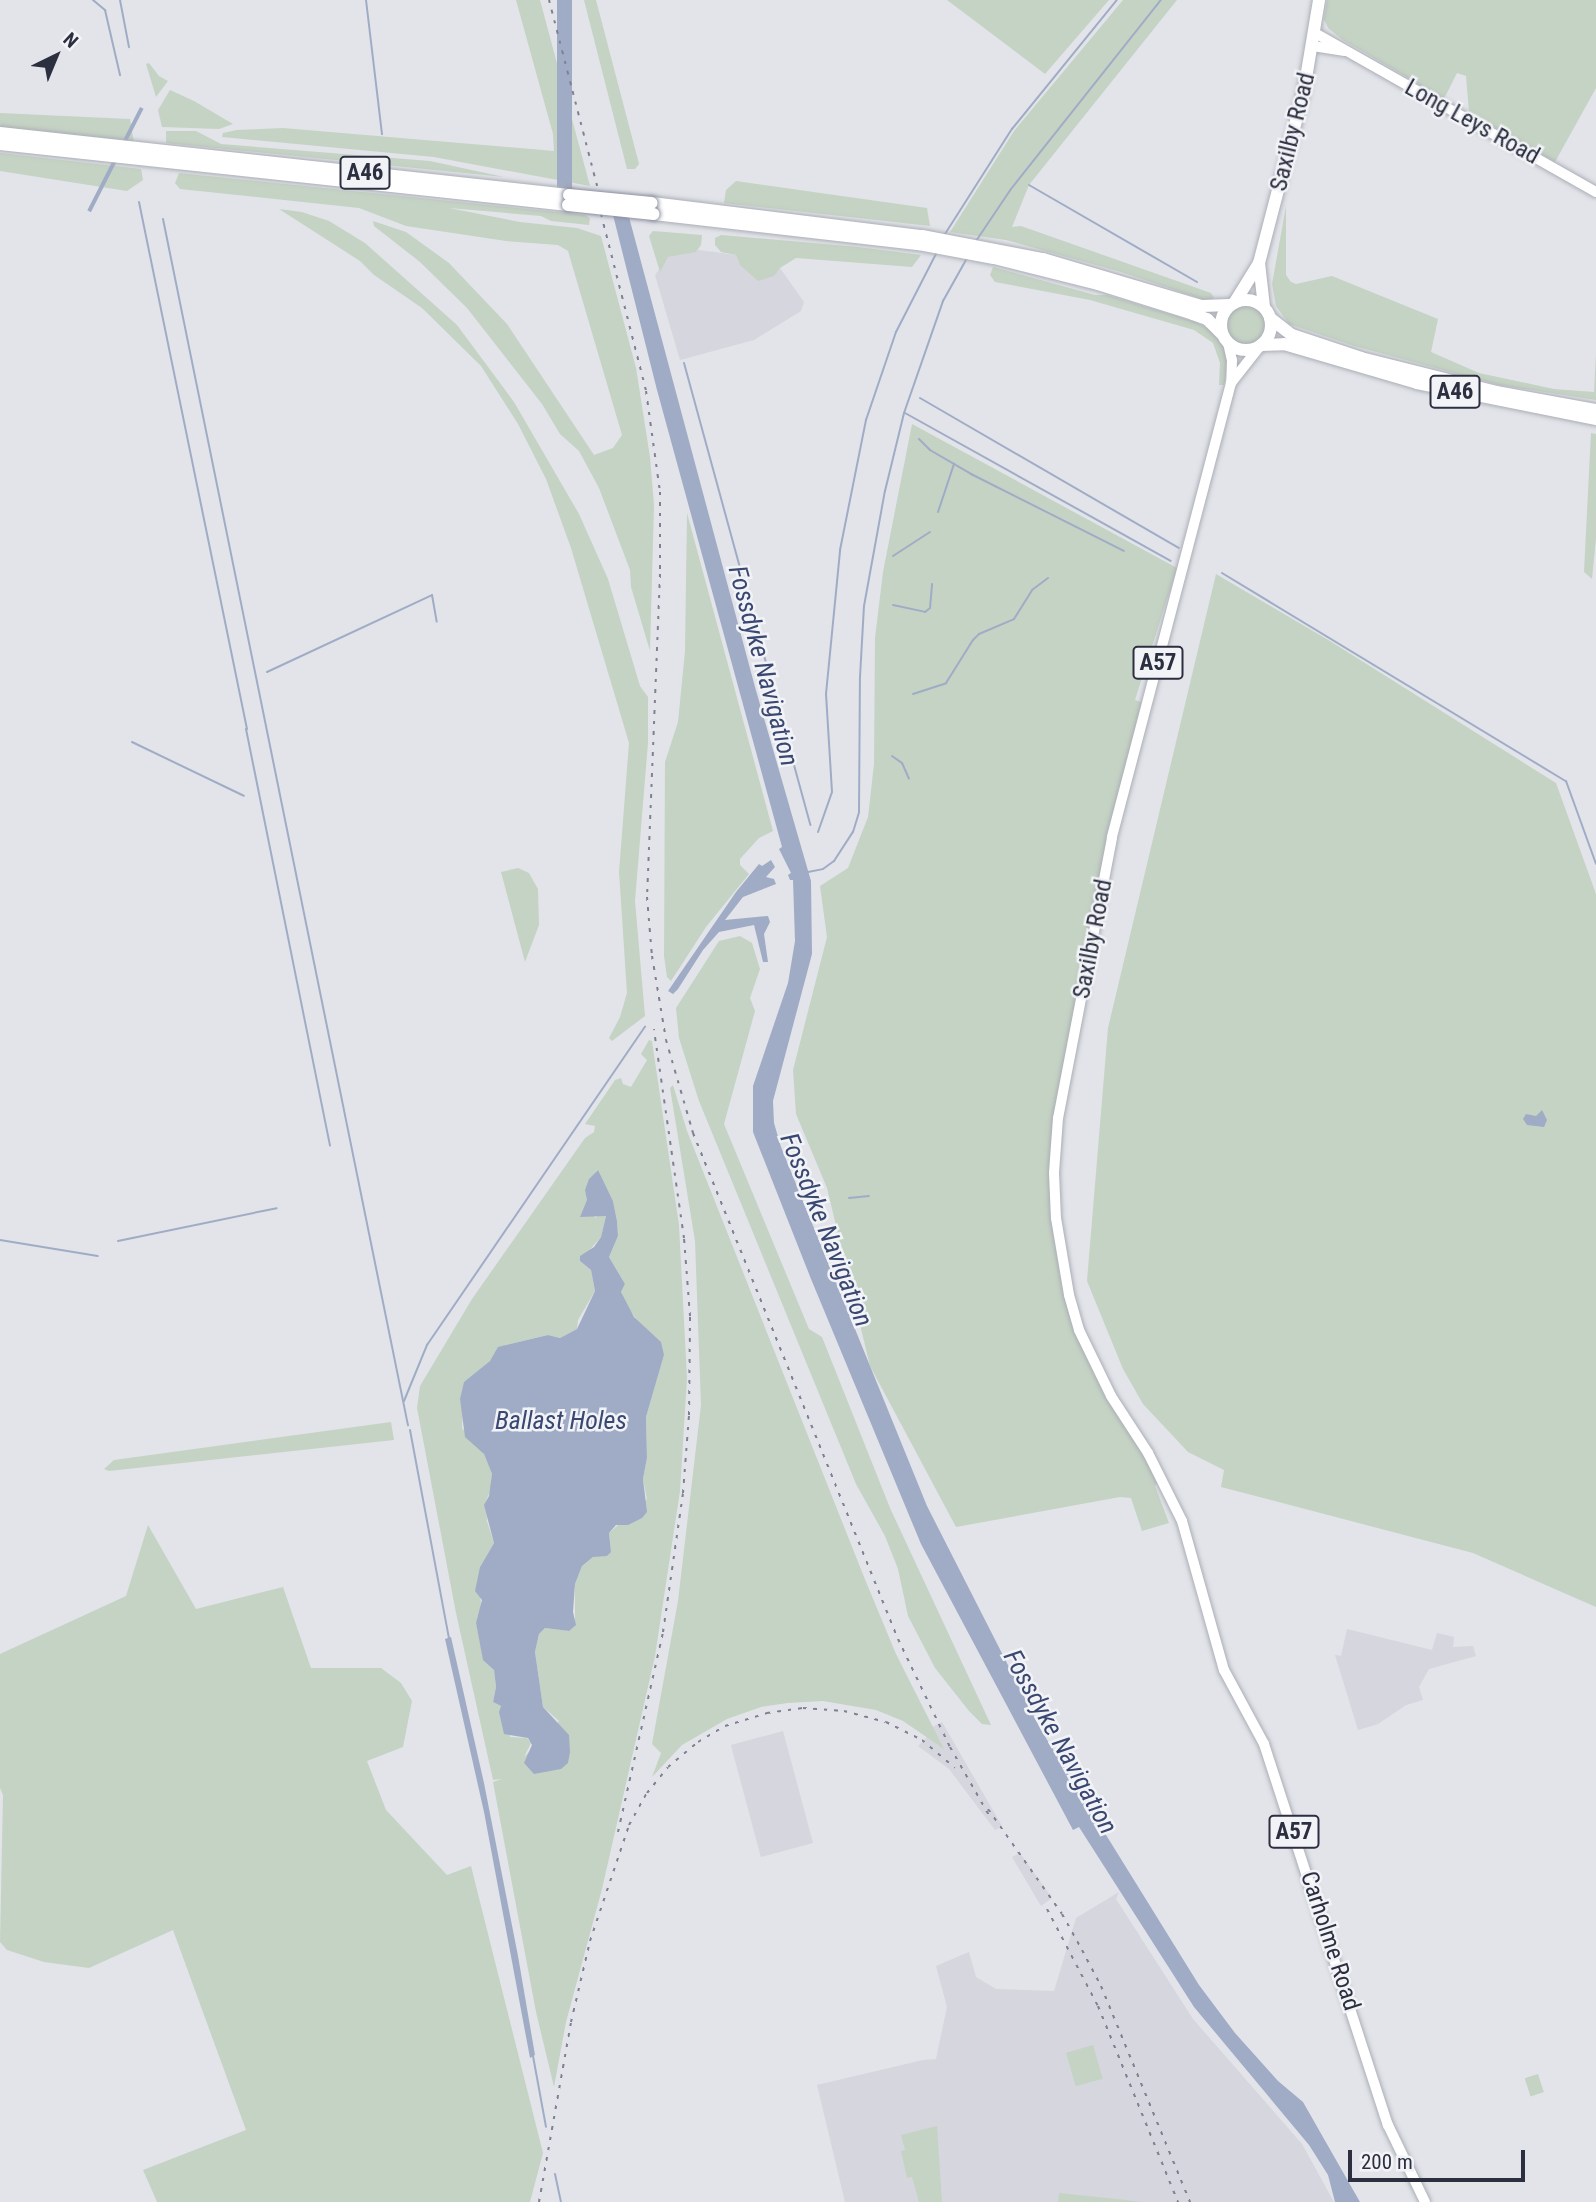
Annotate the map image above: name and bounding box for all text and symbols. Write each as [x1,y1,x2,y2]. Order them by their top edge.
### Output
north arrow [21,21,91,91]
text: N [59,28,83,53]
street label: Saxilby Road [1264,70,1322,194]
street label: Long Leys Road [1400,73,1544,171]
road number: A46 [339,154,391,192]
road number: A46 [1429,372,1481,412]
water label: Fossdyke Navigation [721,562,805,770]
road number: A57 [1132,643,1184,682]
street label: Saxilby Road [1067,877,1119,1001]
water label: Fossdyke Navigation [773,1129,879,1331]
water label: Ballast Holes [495,1405,627,1437]
water label: Fossdyke Navigation [996,1644,1124,1840]
road number: A57 [1268,1812,1320,1852]
street label: Carholme Road [1294,1868,1366,2014]
scale bar [1351,2136,1528,2180]
text: 200 m [1361,2150,1413,2174]

